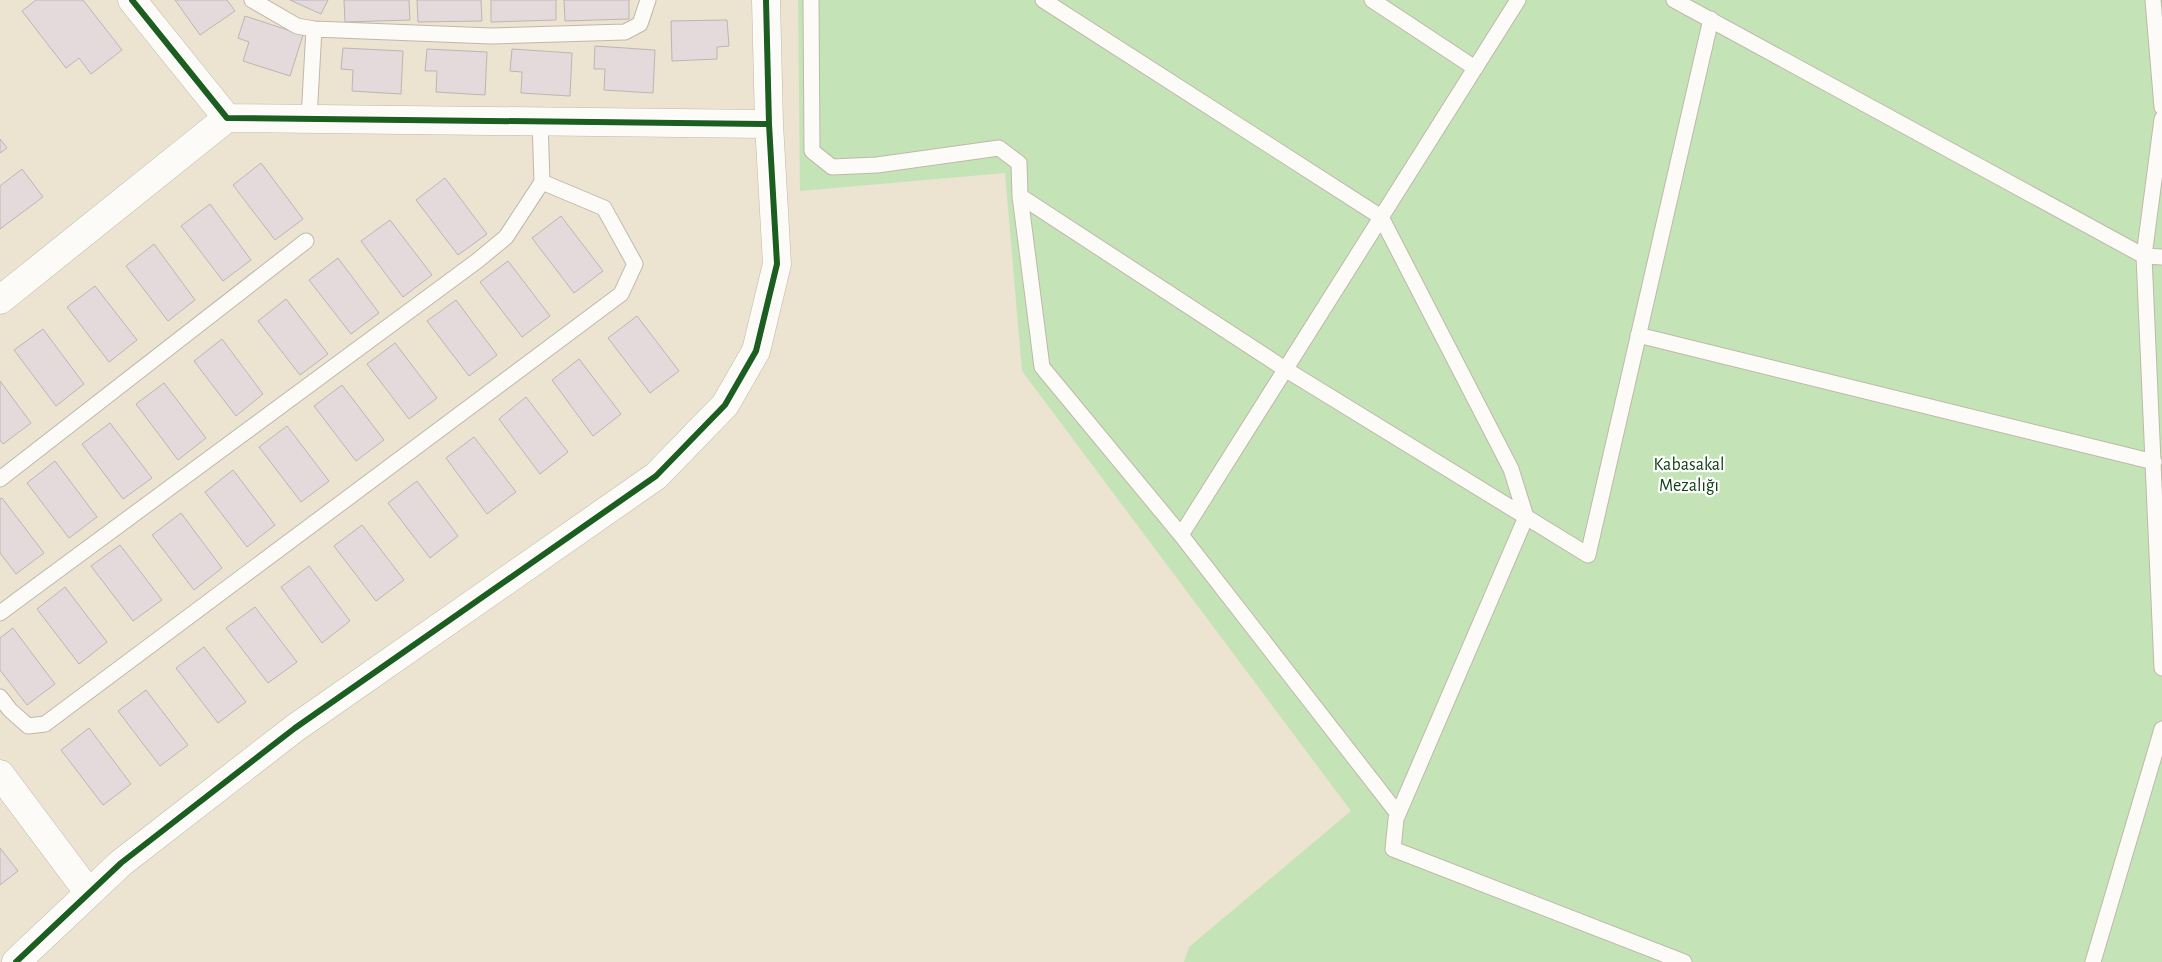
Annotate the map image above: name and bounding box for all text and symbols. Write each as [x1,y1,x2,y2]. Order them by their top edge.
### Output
park label: Kabasakal Mezalığı [1653,456,1725,495]

